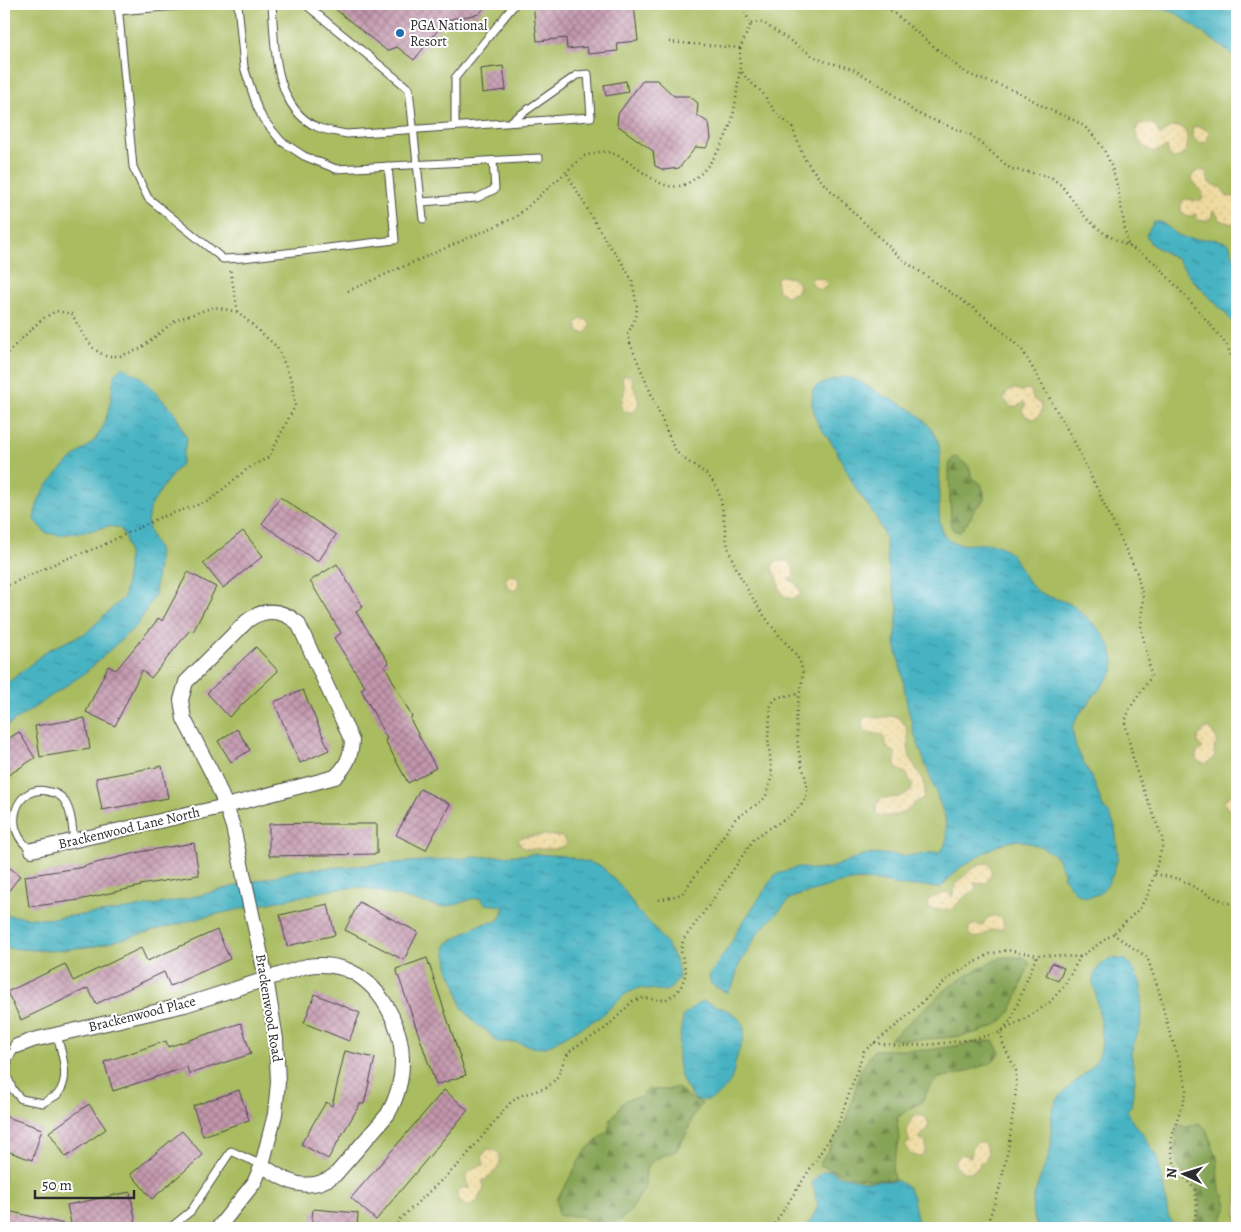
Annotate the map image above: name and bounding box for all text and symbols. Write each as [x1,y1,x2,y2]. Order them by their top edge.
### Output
place label: PGA National Resort [410,16,488,51]
marker: PGA National Resort [394,27,406,39]
street label: Brackenwood Lane North [56,802,202,854]
street label: Brackenwood Road [251,953,287,1064]
street label: Brackenwood Place [86,992,198,1036]
north arrow [1158,1150,1208,1200]
scale bar [35,1167,134,1199]
text: N [1162,1167,1181,1179]
text: 50 m [42,1175,72,1195]

